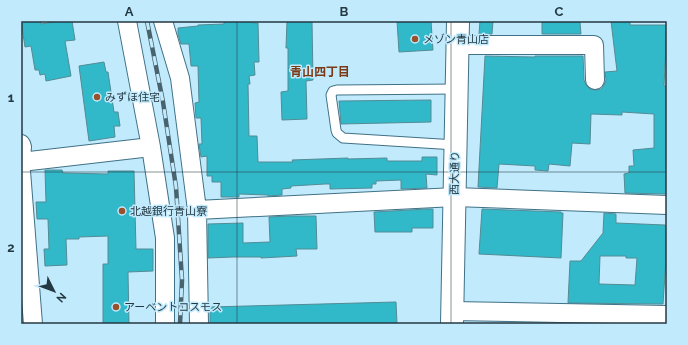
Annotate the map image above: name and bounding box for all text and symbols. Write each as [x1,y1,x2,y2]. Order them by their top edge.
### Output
text: A [125,4,134,19]
text: B [340,4,349,19]
text: C [555,4,564,19]
place label: メゾン青山店 [423,33,489,46]
marker: メゾン青山店 [410,34,420,44]
district label: 青山四丁目 [290,65,350,79]
text: 1 [8,90,15,105]
place label: みずほ住宅 [105,91,160,104]
marker: みずほ住宅 [92,92,102,102]
street label: 西大通り [448,151,462,195]
place label: 北越銀行青山寮 [130,205,207,218]
marker: 北越銀行青山寮 [117,206,127,216]
text: 2 [7,240,15,255]
north arrow [34,271,74,311]
text: N [53,290,69,305]
place label: アーベントコスモス [124,301,222,314]
marker: アーベントコスモス [111,302,121,312]

